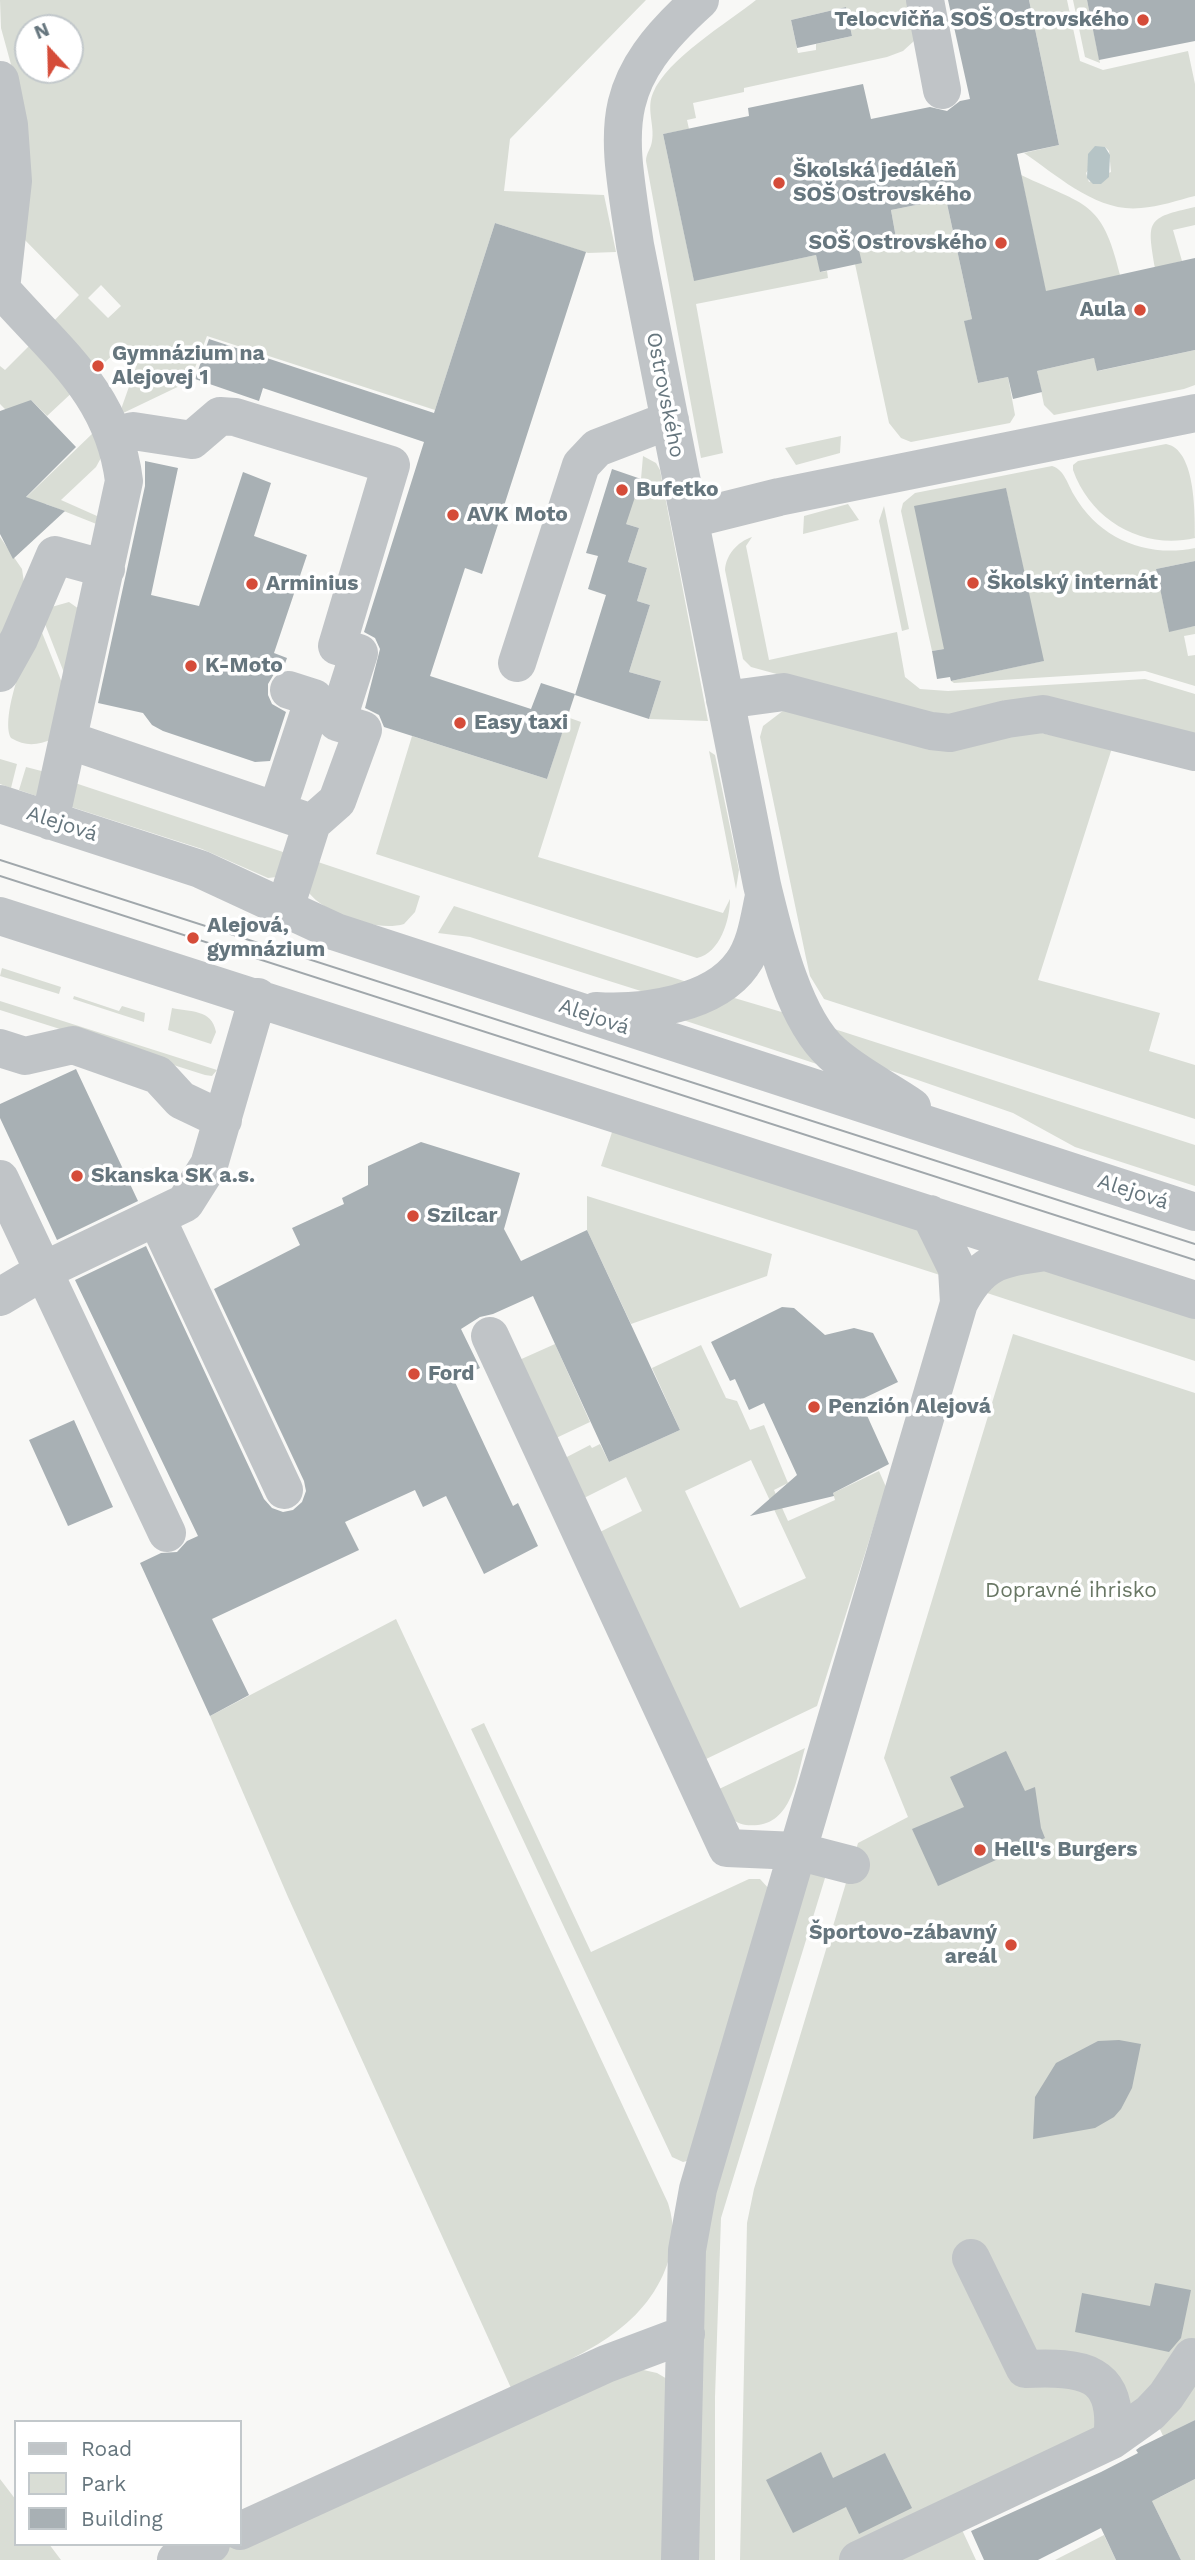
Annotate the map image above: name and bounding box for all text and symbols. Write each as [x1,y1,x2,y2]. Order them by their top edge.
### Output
place label: Telocvičňa SOŠ Ostrovského [834,7,1129,33]
marker: Telocvičňa SOŠ Ostrovského [1135,12,1151,28]
north arrow [14,14,84,84]
text: N [31,18,53,44]
place label: Školská jedáleň SOŠ Ostrovského [793,158,972,208]
marker: Školská jedáleň SOŠ Ostrovského [771,175,787,191]
place label: SOŠ Ostrovského [808,230,987,256]
marker: SOŠ Ostrovského [993,235,1009,251]
place label: Aula [1080,297,1126,323]
marker: Aula [1132,302,1148,318]
street label: Ostrovského [640,330,690,460]
place label: Gymnázium na Alejovej 1 [112,341,265,391]
marker: Gymnázium na Alejovej 1 [90,358,106,374]
place label: Bufetko [636,477,718,503]
marker: Bufetko [614,482,630,498]
place label: AVK Moto [467,502,568,528]
marker: AVK Moto [445,507,461,523]
place label: Školský internát [987,570,1158,596]
place label: Arminius [266,571,358,597]
marker: Školský internát [965,575,981,591]
marker: Arminius [244,576,260,592]
place label: K-Moto [205,653,283,679]
marker: K-Moto [183,658,199,674]
place label: Easy taxi [474,710,568,736]
marker: Easy taxi [452,715,468,731]
street label: Alejová [23,801,101,847]
place label: Alejová, gymnázium [207,913,325,963]
marker: Alejová, gymnázium [185,930,201,946]
street label: Alejová [555,993,633,1041]
place label: Skanska SK a.s. [91,1163,255,1189]
marker: Skanska SK a.s. [69,1168,85,1184]
street label: Alejová [1094,1169,1172,1215]
place label: Szilcar [427,1203,497,1229]
marker: Szilcar [405,1208,421,1224]
place label: Ford [428,1361,474,1387]
marker: Ford [406,1366,422,1382]
place label: Penzión Alejová [828,1394,991,1420]
marker: Penzión Alejová [806,1399,822,1415]
park label: Dopravné ihrisko [985,1578,1157,1604]
place label: Hell's Burgers [994,1837,1137,1863]
marker: Hell's Burgers [972,1842,988,1858]
place label: Športovo-zábavný areál [809,1920,997,1970]
marker: Športovo-zábavný areál [1003,1937,1019,1953]
legend [14,2420,242,2546]
text: Road [81,2436,132,2461]
text: Park [81,2471,126,2496]
text: Building [81,2506,163,2531]

